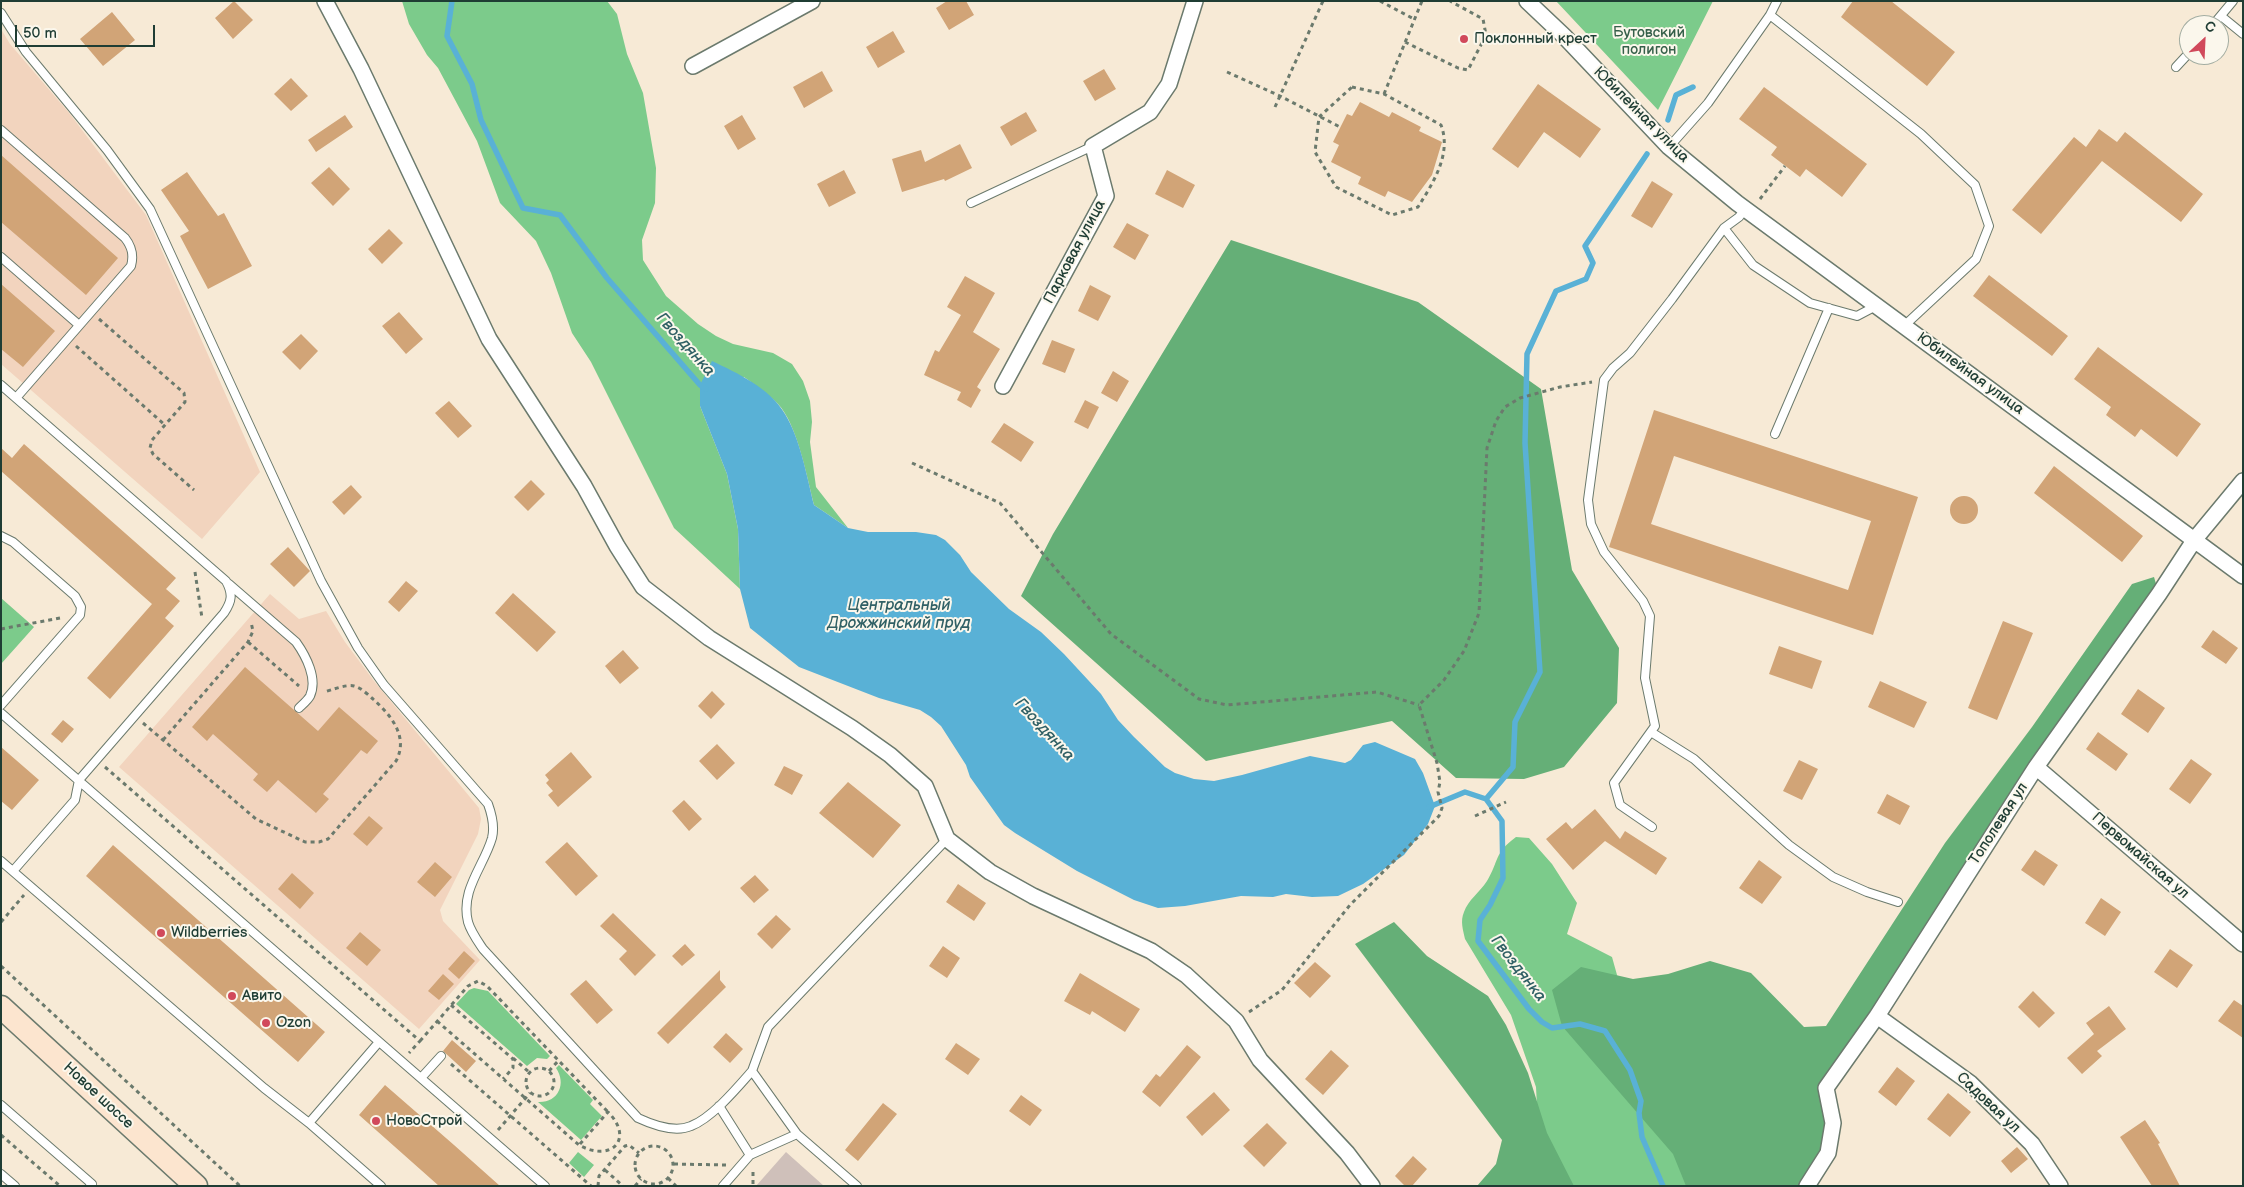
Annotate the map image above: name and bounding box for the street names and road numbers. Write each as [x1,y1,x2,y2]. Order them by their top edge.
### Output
street label: Юбилейная улица [1589,63,1693,167]
street label: Парковая улица [1040,197,1110,307]
street label: Юбилейная улица [1913,329,2027,419]
street label: Тополевая ул [1966,780,2032,868]
street label: Первомайская ул [2088,809,2192,903]
street label: Новое шоссе [59,1059,137,1133]
street label: Садовая ул [1952,1069,2024,1137]

